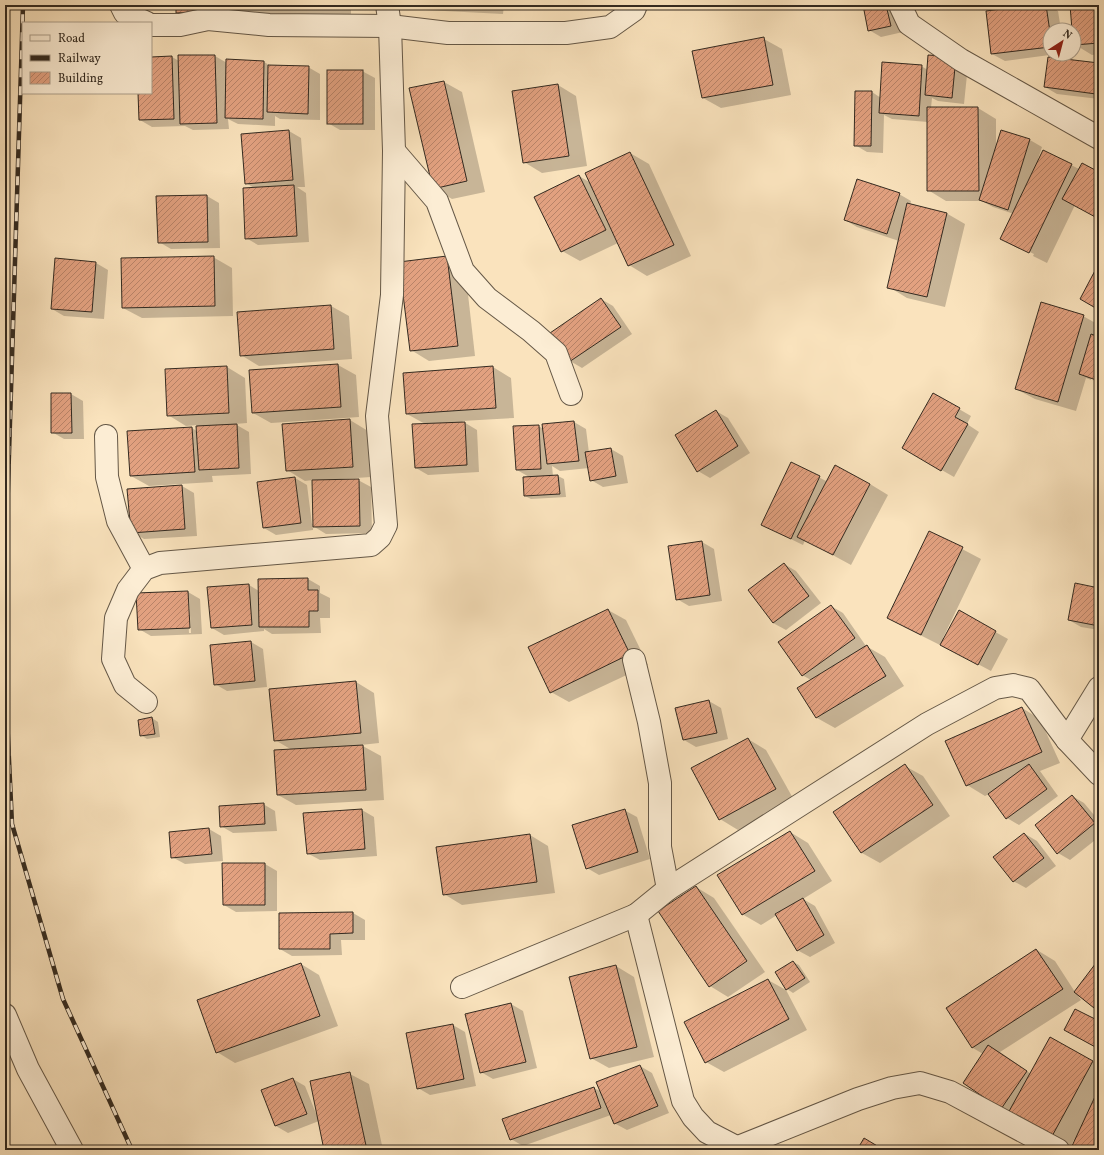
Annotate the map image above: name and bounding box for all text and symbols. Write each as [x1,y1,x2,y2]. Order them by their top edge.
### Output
legend [22,22,152,94]
north arrow [1042,22,1082,62]
text: N [1059,27,1075,44]
text: Road [58,31,85,47]
text: Railway [58,51,101,67]
text: Building [58,71,103,87]

